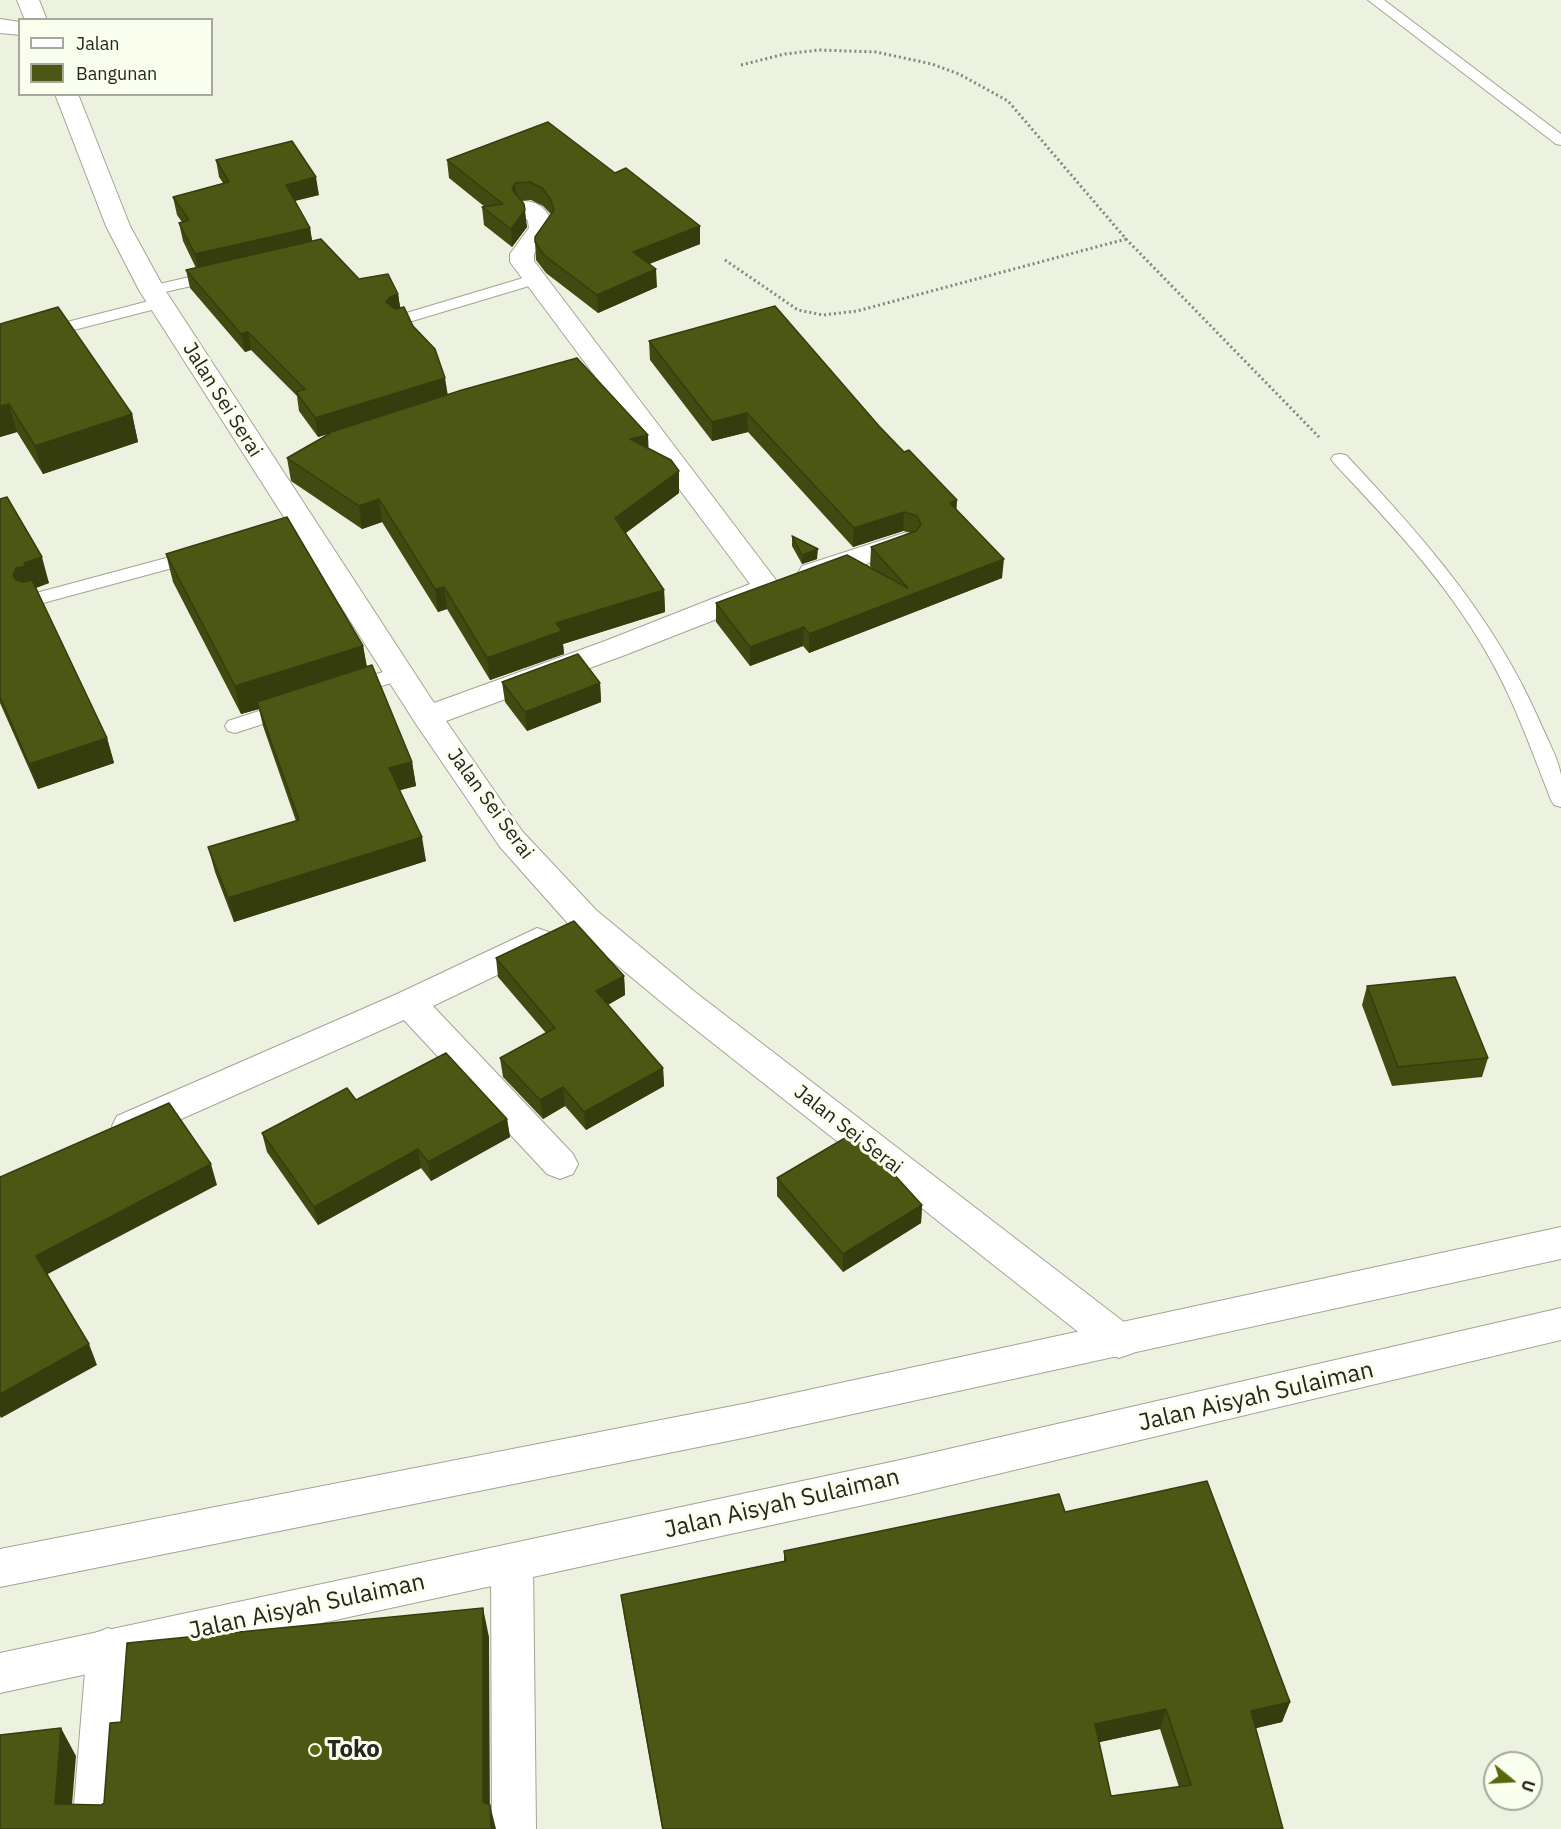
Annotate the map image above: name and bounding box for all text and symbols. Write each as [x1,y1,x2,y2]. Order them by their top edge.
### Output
legend [18,18,213,96]
text: Jalan [76,32,120,55]
text: Bangunan [76,62,157,85]
street label: Jalan Sei Serai [177,338,267,462]
street label: Jalan Sei Serai [442,744,538,864]
street label: Jalan Sei Serai [789,1080,907,1180]
street label: Jalan Aisyah Sulaiman [1136,1356,1376,1438]
street label: Jalan Aisyah Sulaiman [662,1463,902,1545]
street label: Jalan Aisyah Sulaiman [186,1568,428,1646]
place label: Toko [327,1736,380,1764]
marker: Toko [308,1743,322,1757]
north arrow [1483,1751,1543,1811]
text: U [1517,1778,1539,1794]

